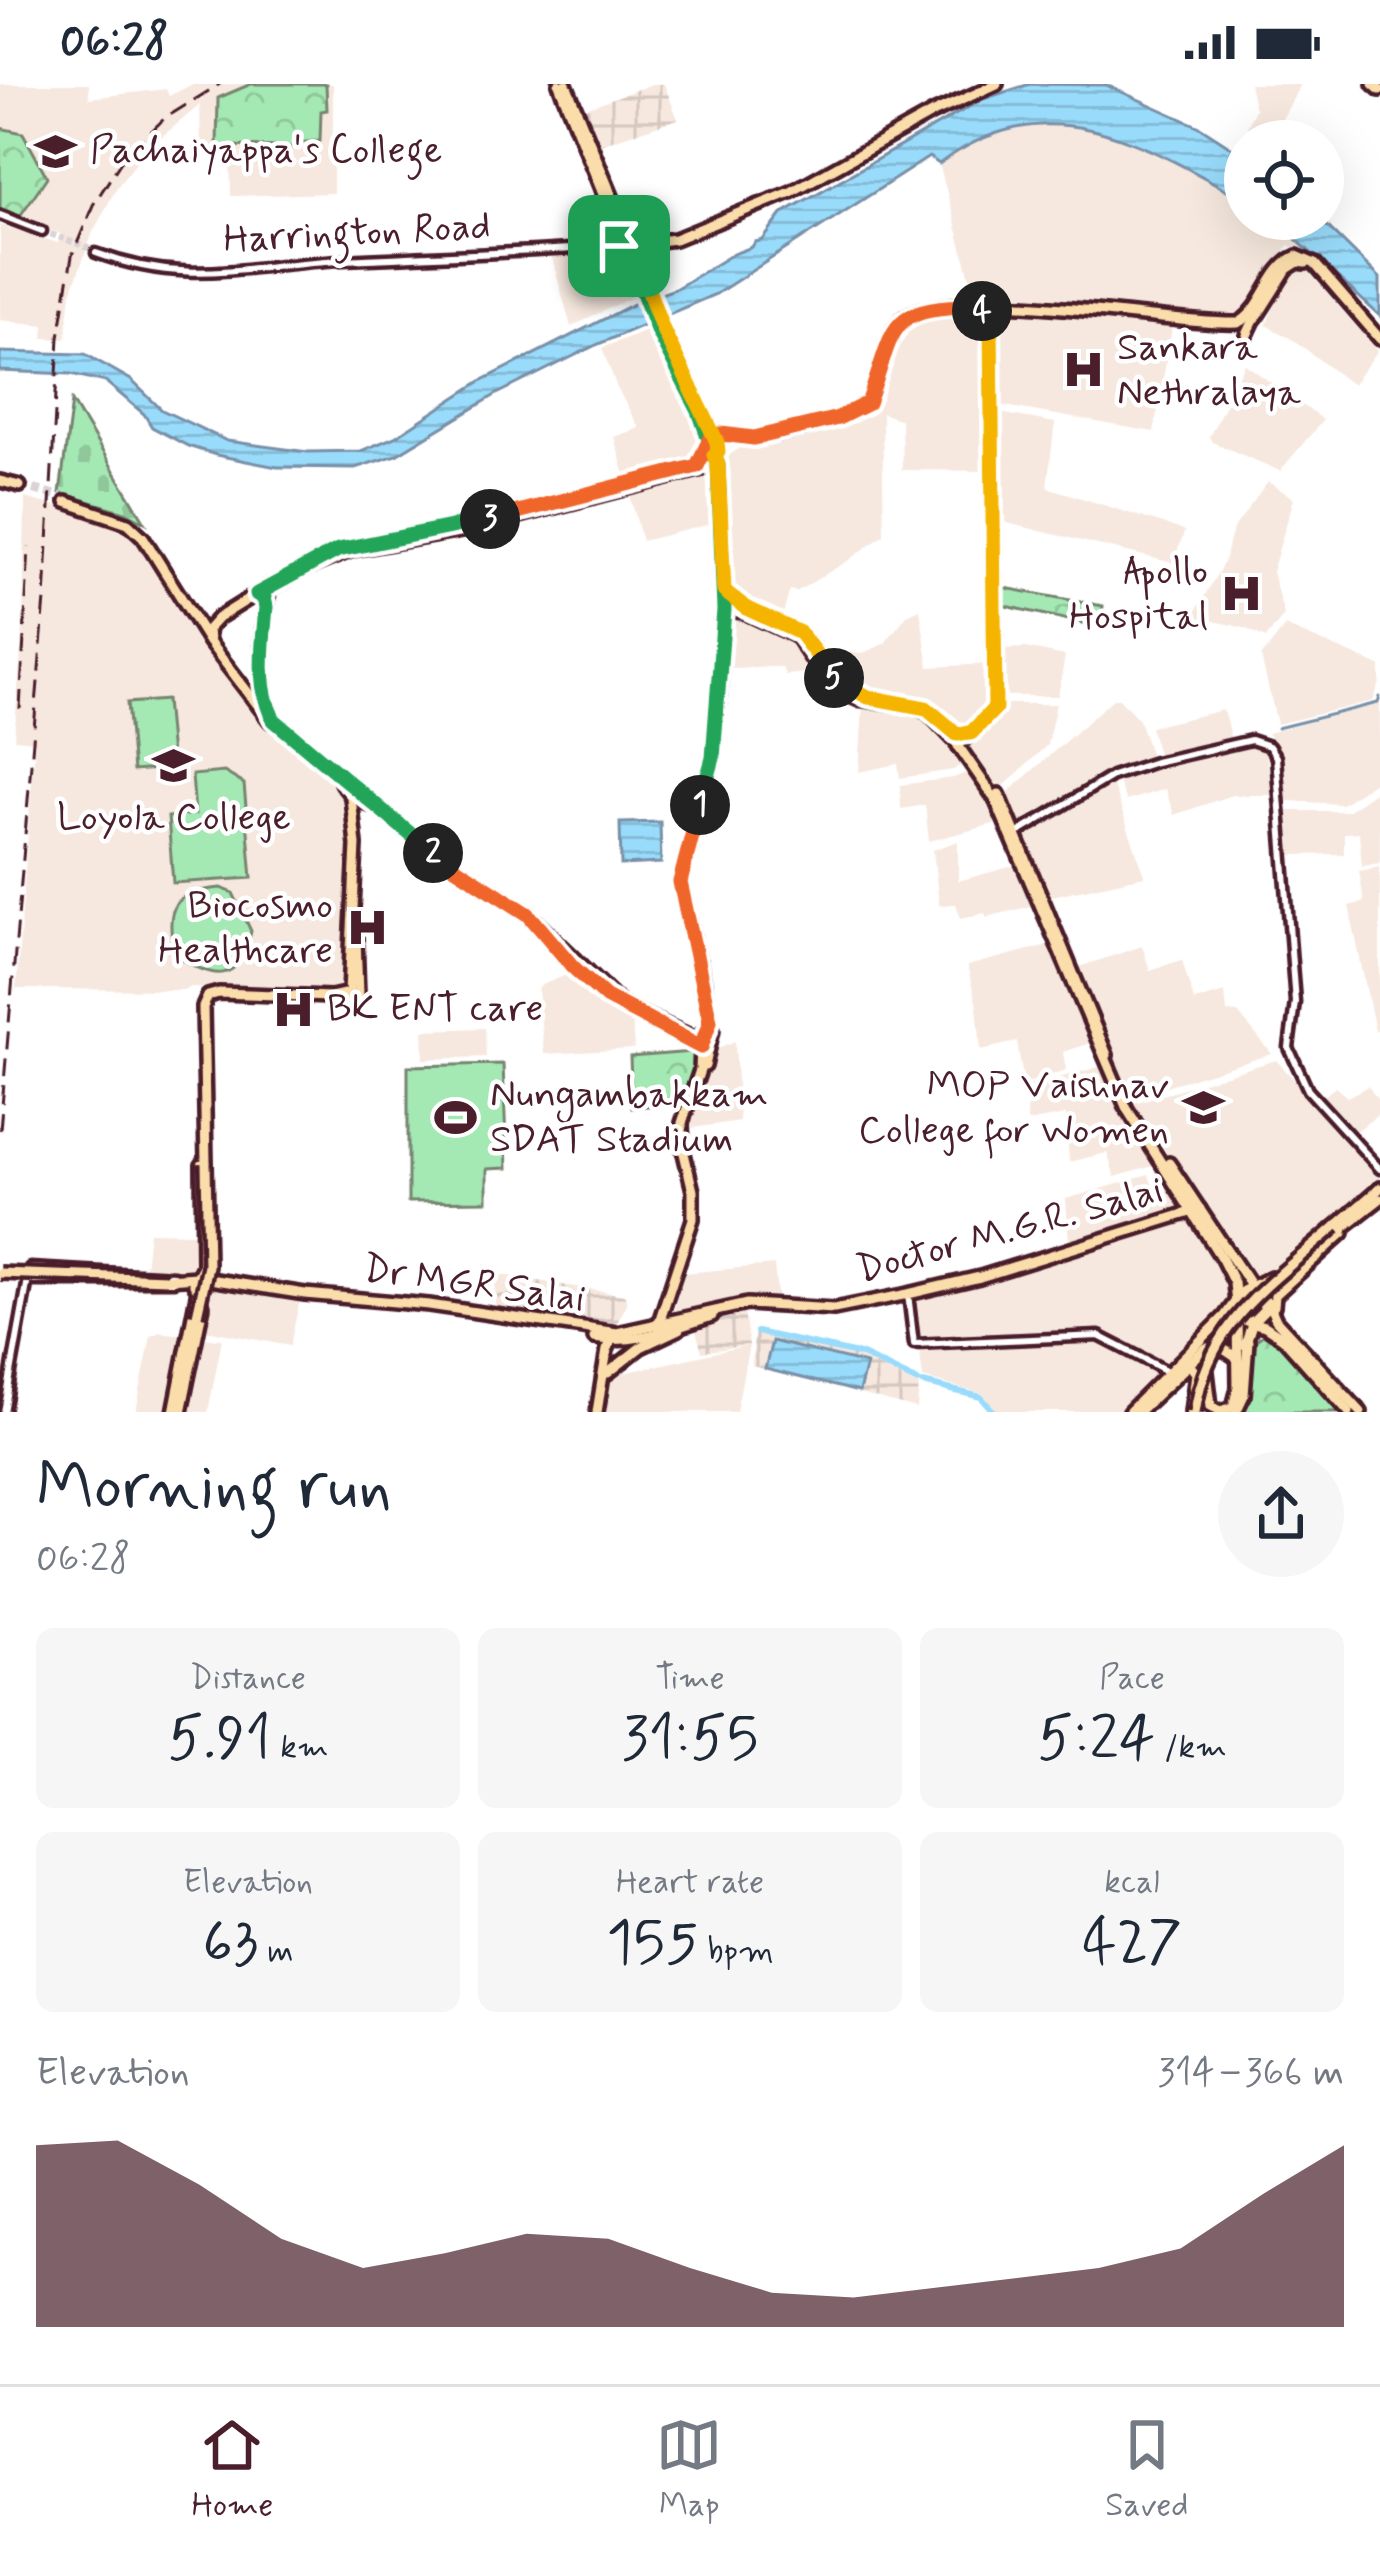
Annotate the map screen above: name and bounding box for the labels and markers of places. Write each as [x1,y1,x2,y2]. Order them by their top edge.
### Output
place label: Pachaiyappa's College [90,126,442,180]
school or university icon: Pachaiyappa's College [33,128,79,174]
pin [568,195,670,297]
pin: 4 [952,281,1012,341]
place label: Sankara Nethralaya [1117,323,1301,419]
hospital icon: Sankara Nethralaya [1060,347,1106,393]
pin: 3 [460,489,520,549]
place label: Apollo Hospital [1069,547,1208,643]
hospital icon: Apollo Hospital [1219,571,1265,617]
pin: 5 [804,648,864,708]
school or university icon: Loyola College [151,743,197,789]
pin: 1 [670,775,730,835]
place label: Loyola College [57,793,291,844]
pin: 2 [403,823,463,883]
place label: Biocosmo Healthcare [158,881,333,977]
hospital icon: Biocosmo Healthcare [344,905,390,951]
place label: BK ENT care [327,984,543,1035]
hospital icon: BK ENT care [270,986,316,1032]
place label: MOP Vaishnav College for Women [858,1061,1169,1159]
place label: Nungambakkam SDAT Stadium [490,1070,768,1166]
school or university icon: MOP Vaishnav College for Women [1180,1085,1226,1131]
sports icon: Nungambakkam SDAT Stadium [433,1094,479,1140]

